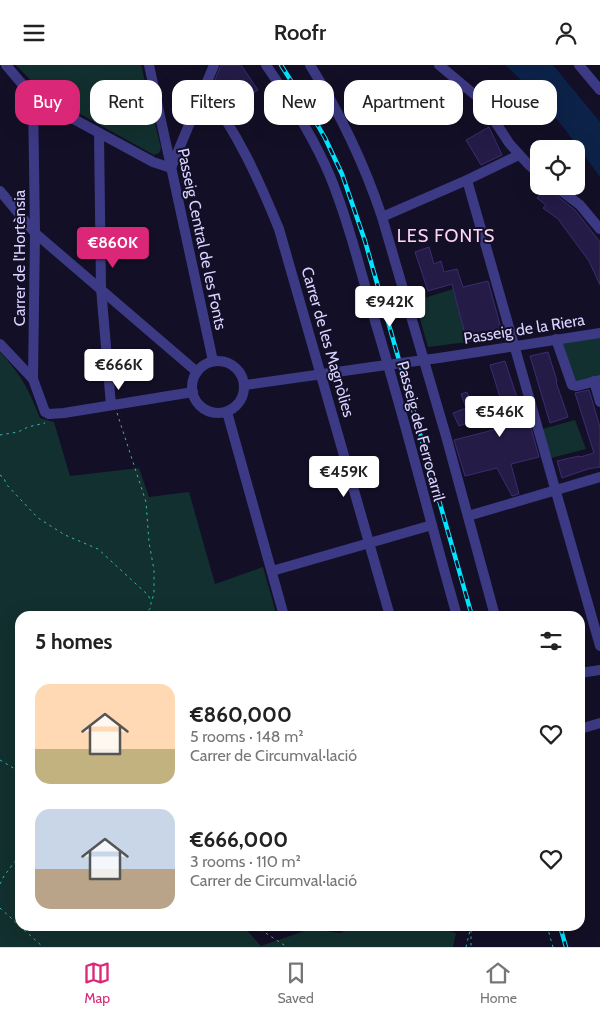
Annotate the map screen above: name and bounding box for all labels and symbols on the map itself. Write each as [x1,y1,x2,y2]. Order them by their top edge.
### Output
street label: Passeig Central de les Fonts [173,146,231,332]
street label: Carrer de l'Hortènsia [10,189,29,326]
district label: LES FONTS [397,225,495,247]
pin: €860K [78,227,148,269]
street label: Carrer de les Magnòlies [297,265,359,420]
pin: €942K [355,285,425,328]
street label: Passeig de la Riera [462,310,586,348]
pin: €666K [84,349,154,391]
street label: Passeig del Ferrocarril [393,359,449,503]
pin: €546K [465,395,535,438]
pin: €459K [309,455,379,498]

